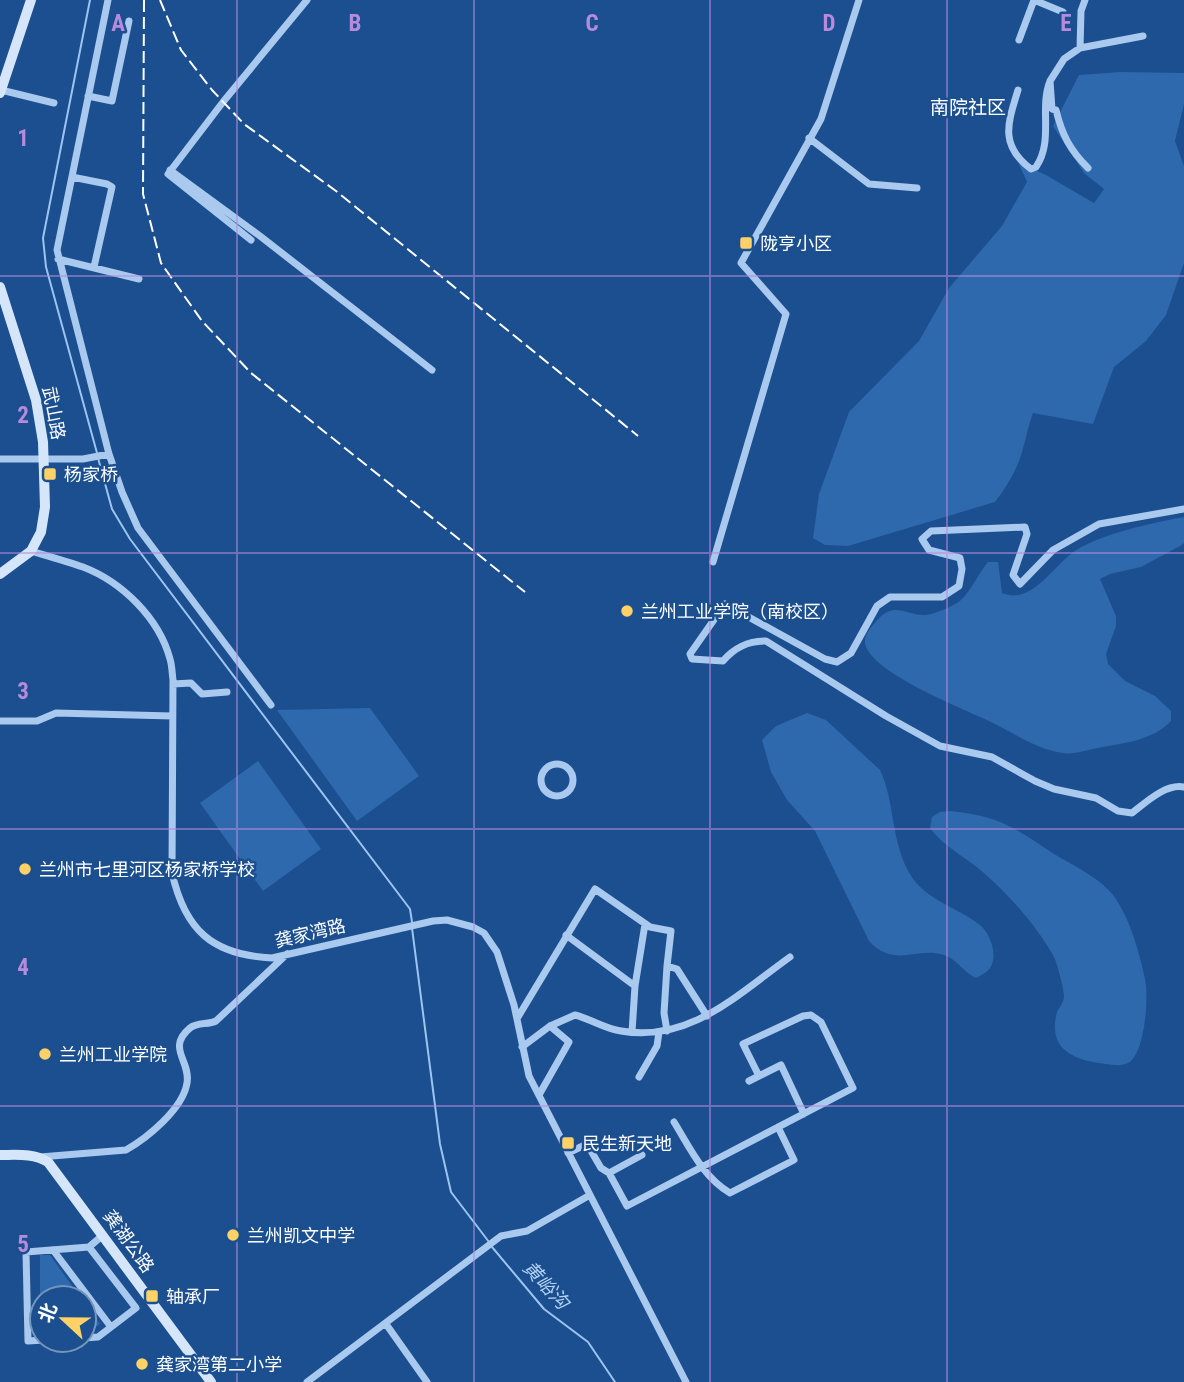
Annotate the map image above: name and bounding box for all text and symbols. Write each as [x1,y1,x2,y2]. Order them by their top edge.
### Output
text: A [111,10,125,37]
text: B [349,10,361,37]
text: C [585,10,599,37]
text: D [823,10,836,37]
text: E [1060,10,1072,37]
district label: 南院社区 [930,96,1006,119]
text: 1 [17,125,29,152]
place label: 陇亨小区 [760,233,832,254]
marker: 陇亨小区 [738,235,754,251]
street label: 武山路 [39,384,69,442]
text: 2 [17,402,29,429]
place label: 杨家桥 [64,464,118,485]
marker: 杨家桥 [42,466,58,482]
place label: 兰州工业学院（南校区） [641,601,839,622]
marker: 兰州工业学院（南校区） [619,603,635,619]
text: 3 [17,678,29,705]
place label: 兰州市七里河区杨家桥学校 [39,859,255,880]
marker: 兰州市七里河区杨家桥学校 [17,861,33,877]
street label: 龚家湾路 [273,915,347,951]
text: 4 [17,954,29,981]
place label: 兰州工业学院 [59,1044,167,1065]
marker: 兰州工业学院 [37,1046,53,1062]
place label: 民生新天地 [582,1133,672,1154]
marker: 民生新天地 [560,1135,576,1151]
street label: 龚湖公路 [99,1206,159,1276]
place label: 兰州凯文中学 [247,1225,355,1246]
marker: 兰州凯文中学 [225,1227,241,1243]
text: 5 [17,1231,29,1258]
water label: 黄峪沟 [518,1256,575,1315]
north arrow [28,1284,98,1354]
place label: 轴承厂 [166,1286,220,1307]
marker: 轴承厂 [144,1288,160,1304]
text: 北 [33,1300,62,1326]
place label: 龚家湾第二小学 [156,1354,282,1375]
marker: 龚家湾第二小学 [134,1356,150,1372]

